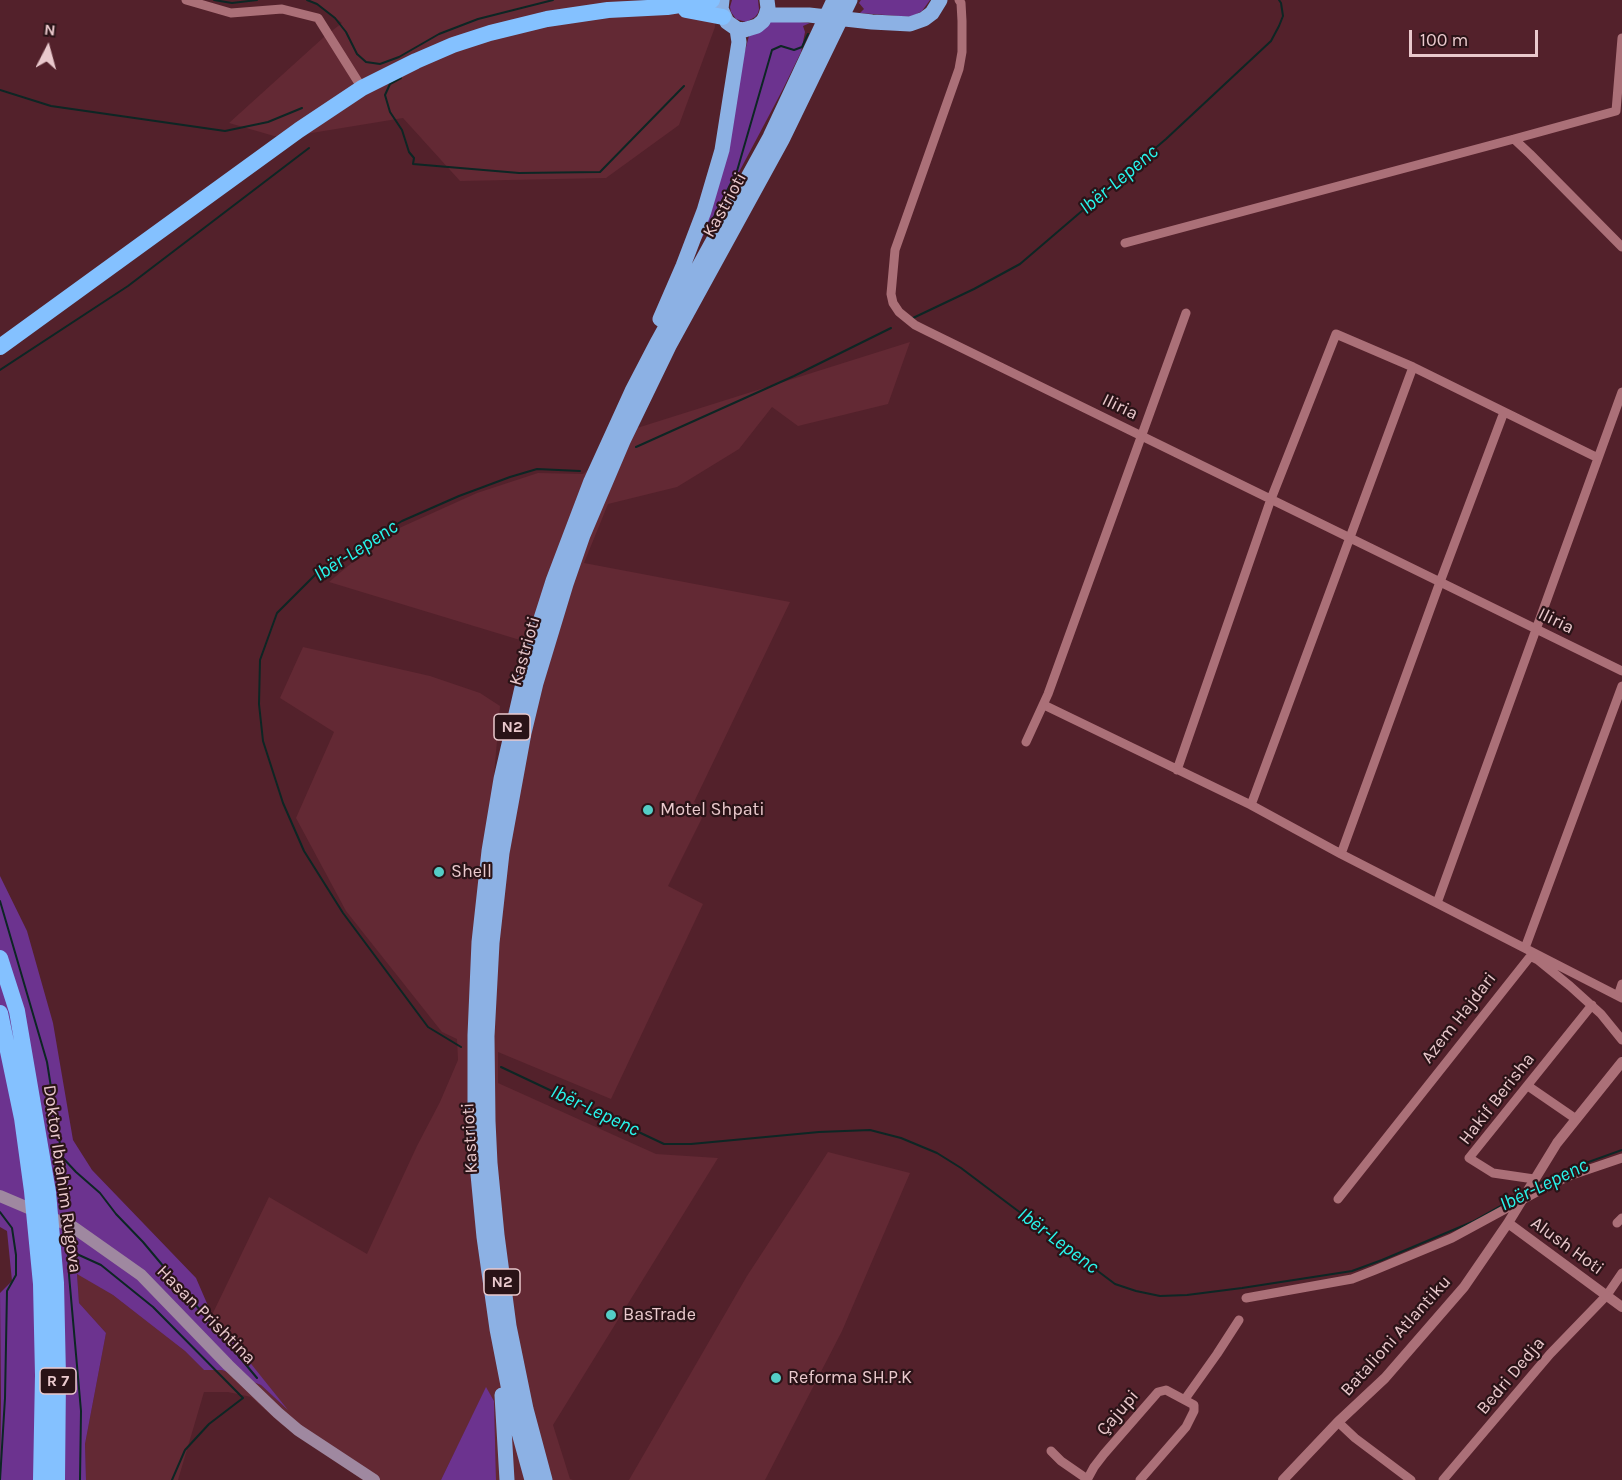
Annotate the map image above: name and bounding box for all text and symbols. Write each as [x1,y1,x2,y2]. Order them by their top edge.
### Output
north arrow [18,18,78,78]
scale bar [1412,18,1541,56]
text: N [43,20,57,40]
text: 100 m [1420,29,1468,51]
water label: Ibër-Lepenc [1075,140,1163,220]
street label: Kastrioti [698,169,752,241]
street label: Iliria [1099,389,1141,425]
water label: Ibër-Lepenc [309,515,403,587]
street label: Iliria [1535,603,1577,639]
street label: Kastrioti [505,614,545,688]
road number: N2 [494,714,530,740]
place label: Motel Shpati [660,799,765,821]
marker: Motel Shpati [641,803,655,817]
place label: Shell [451,861,492,883]
marker: Shell [432,865,446,879]
street label: Azem Hajdari [1417,968,1501,1068]
street label: Hakif Berisha [1454,1049,1540,1149]
water label: Ibër-Lepenc [547,1080,643,1142]
street label: Doktor Ibrahim Rugova [38,1084,86,1274]
street label: Kastrioti [457,1102,483,1174]
water label: Ibër-Lepenc [1496,1153,1592,1217]
water label: Ibër-Lepenc [1013,1203,1103,1279]
street label: Alush Hoti [1526,1212,1608,1280]
street label: Hasan Prishtina [152,1261,260,1369]
road number: N2 [484,1269,520,1295]
street label: Batalioni Atlantiku [1336,1271,1456,1401]
place label: BasTrade [623,1304,696,1326]
marker: BasTrade [604,1308,618,1322]
street label: Bedri Dedja [1472,1333,1550,1419]
place label: Reforma SH.P.K [788,1367,912,1389]
road number: R 7 [40,1368,76,1394]
marker: Reforma SH.P.K [769,1371,783,1385]
street label: Çajupi [1092,1386,1144,1440]

